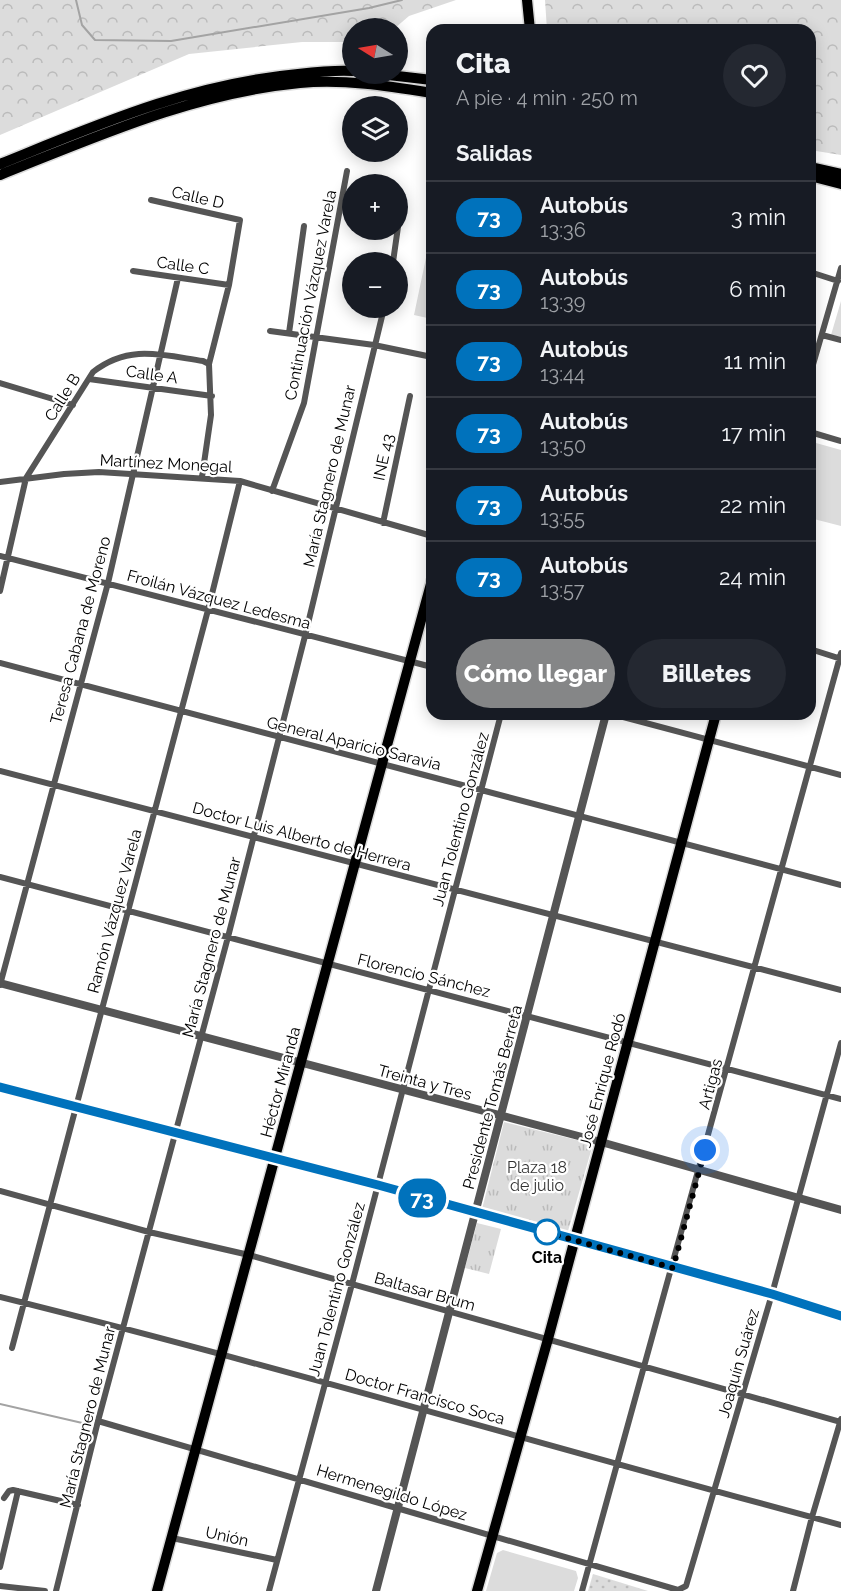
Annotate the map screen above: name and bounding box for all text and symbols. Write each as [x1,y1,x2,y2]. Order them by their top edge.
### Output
north arrow [342,18,408,84]
map controls [342,18,408,318]
button: heart [723,44,786,107]
text: Cita [456,47,511,80]
text: A pie · 4 min · 250 m [456,86,638,110]
button: layers [342,96,408,162]
text: Salidas [456,140,532,166]
button: + [342,174,408,240]
street label: Calle D [170,182,226,213]
street label: Continuación Vázquez Varela [281,188,340,402]
text: Autobús [540,192,628,218]
text: 3 min [731,204,786,230]
text: 73 [477,205,501,230]
text: 13:36 [540,218,586,242]
street label: Calle C [155,252,210,279]
button: − [342,252,408,318]
text: Autobús [540,264,628,290]
text: 6 min [729,276,786,302]
text: 73 [477,277,501,302]
text: 13:39 [540,290,585,314]
text: Autobús [540,336,628,362]
text: 11 min [724,348,786,374]
text: 73 [477,349,501,374]
street label: Calle A [125,361,179,388]
text: 13:44 [540,362,585,386]
street label: Calle B [40,370,84,425]
street label: María Stagnero de Munar [299,383,360,569]
text: Autobús [540,408,628,434]
text: 17 min [721,420,786,446]
text: 73 [477,421,501,446]
street label: INE 43 [369,432,398,482]
text: 13:50 [540,434,586,458]
street label: Martínez Monegal [99,451,233,476]
text: Autobús [540,480,628,506]
text: 22 min [720,492,786,518]
text: 73 [477,493,501,518]
text: 13:55 [540,506,585,530]
street label: Teresa Cabana de Moreno [46,534,115,726]
text: Autobús [540,552,628,578]
text: 24 min [719,564,786,590]
text: 73 [477,565,501,590]
street label: Froilán Vázquez Ledesma [125,566,313,633]
text: 13:57 [540,578,585,602]
button: Cómo llegar [456,639,615,708]
button: Billetes [627,639,786,708]
street label: General Aparicio Saravia [265,713,443,774]
street label: Juan Tolentino González [428,730,493,908]
street label: Doctor Luis Alberto de Herrera [191,798,413,875]
street label: Ramón Vázquez Varela [83,827,146,995]
street label: María Stagnero de Munar [178,854,245,1040]
street label: Florencio Sánchez [355,950,492,1001]
street label: Presidente Tomás Berreta [459,1003,526,1191]
street label: José Enrique Rodó [575,1011,630,1149]
street label: Héctor Miranda [257,1025,304,1140]
street label: Artigas [695,1056,726,1112]
street label: Treinta y Tres [376,1061,474,1104]
your location [690,1135,720,1165]
park label: Plaza 18 de julio [507,1158,567,1195]
line badge: 73 [395,1178,449,1218]
text: 73 [410,1186,434,1211]
street label: Juan Tolentino González [304,1200,369,1378]
marker: Cita [534,1219,560,1245]
place label: Cita [532,1248,562,1267]
street label: Baltasar Brum [372,1268,477,1315]
street label: Joaquín Suárez [714,1306,763,1420]
street label: María Stagnero de Munar [56,1324,119,1510]
street label: Doctor Francisco Soca [343,1365,507,1428]
street label: Hermenegildo López [314,1461,470,1524]
street label: Unión [204,1523,250,1550]

